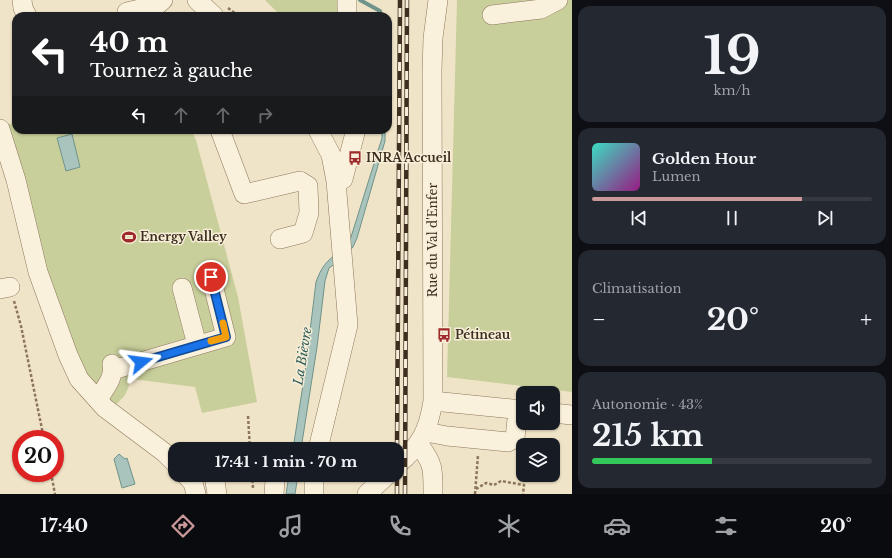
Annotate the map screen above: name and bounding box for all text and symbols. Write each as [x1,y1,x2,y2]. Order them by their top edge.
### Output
text: 19 [703,24,761,88]
text: 40 m [90,25,168,60]
icon: left [24,28,76,80]
text: Tournez à gauche [90,60,253,82]
text: km/h [714,82,750,99]
icon: left [128,104,150,126]
icon: ahead [170,104,192,126]
icon: ahead [212,104,234,126]
icon: right [254,104,276,126]
text: Golden Hour [652,149,756,168]
bus stop icon: INRA Accueil [347,150,363,166]
place label: INRA Accueil [366,150,452,165]
text: Lumen [652,168,701,185]
street label: Rue du Val d'Enfer [425,183,440,297]
icon: previous [628,207,650,229]
icon: pause [721,207,743,229]
icon: next [814,207,836,229]
sports icon: Energy Valley [121,229,137,245]
place label: Energy Valley [140,229,227,244]
pin [194,260,228,294]
icon: arrive [200,266,222,288]
text: Climatisation [592,280,682,297]
text: 20° [707,301,759,338]
text: − [592,306,606,333]
text: + [860,306,872,333]
water label: La Bièvre [289,326,315,387]
bus stop icon: Pétineau [436,327,452,343]
place label: Pétineau [455,327,511,342]
position arrow [120,341,162,383]
map controls [516,386,560,482]
button: sound [516,386,560,430]
text: Autonomie · 43% [592,396,703,413]
text: 215 km [592,417,704,454]
speed limit sign: 20 [12,430,64,482]
button: layers [516,438,560,482]
text: 17:41 · 1 min · 70 m [215,452,357,471]
icon: directions [169,512,197,540]
icon: music [277,512,305,540]
icon: phone [386,512,414,540]
icon: climate [495,512,523,540]
icon: car [603,512,631,540]
icon: filters [712,512,740,540]
text: 17:40 [40,515,88,537]
text: 20° [820,515,852,537]

